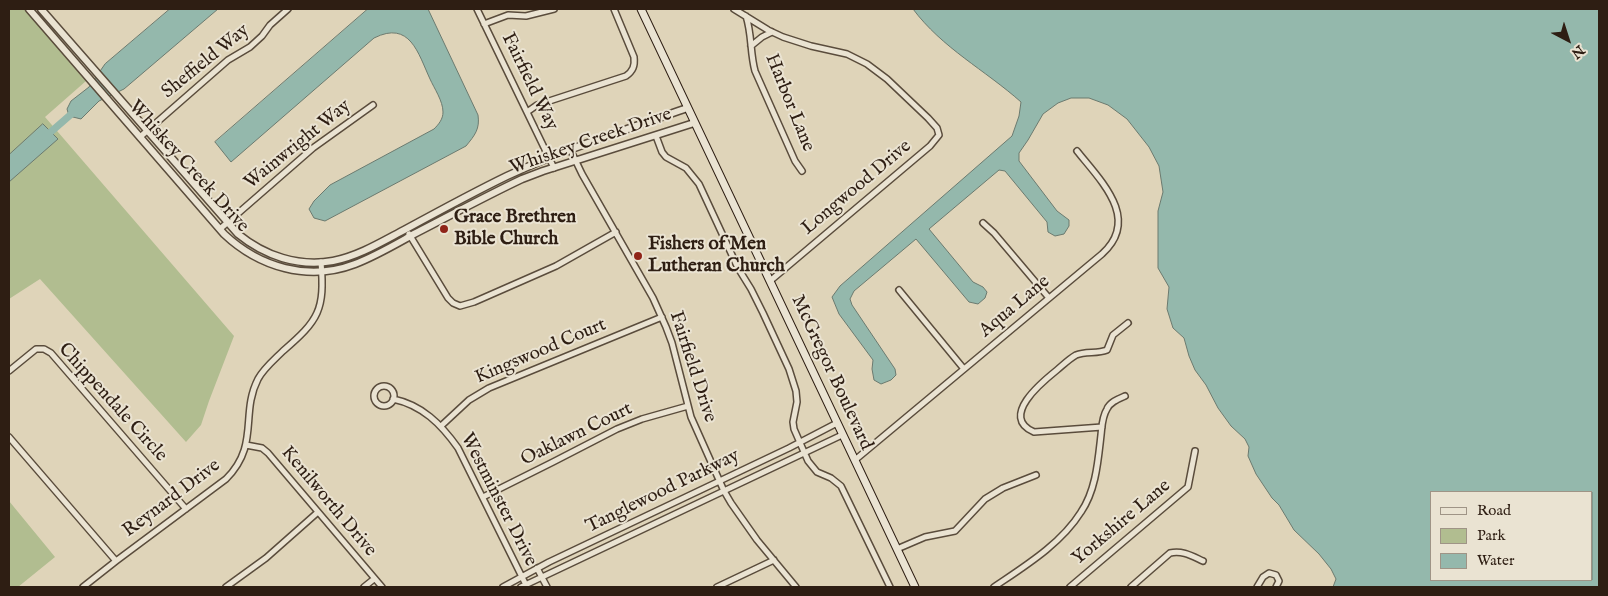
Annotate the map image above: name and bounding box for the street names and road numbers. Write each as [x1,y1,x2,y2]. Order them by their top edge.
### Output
street label: Sheffield Way [158,20,254,104]
street label: Fairfield Way [496,30,562,134]
street label: Harbor Lane [759,51,819,155]
street label: Wainwright Way [240,95,356,195]
street label: Whiskey Creek Drive [123,96,253,238]
street label: Whiskey Creek Drive [507,104,675,180]
street label: Longwood Drive [798,136,916,240]
street label: Aqua Lane [975,271,1055,343]
street label: McGregor Boulevard [785,292,877,454]
street label: Fairfield Drive [663,309,721,425]
street label: Kingswood Court [472,314,610,390]
street label: Chippendale Circle [53,339,171,467]
street label: Oaklawn Court [518,398,636,472]
street label: Westminster Drive [455,430,541,570]
street label: Kenilworth Drive [275,442,381,562]
street label: Tanglewood Parkway [583,445,743,539]
street label: Reynard Drive [119,455,225,543]
street label: Yorkshire Lane [1068,475,1176,571]

